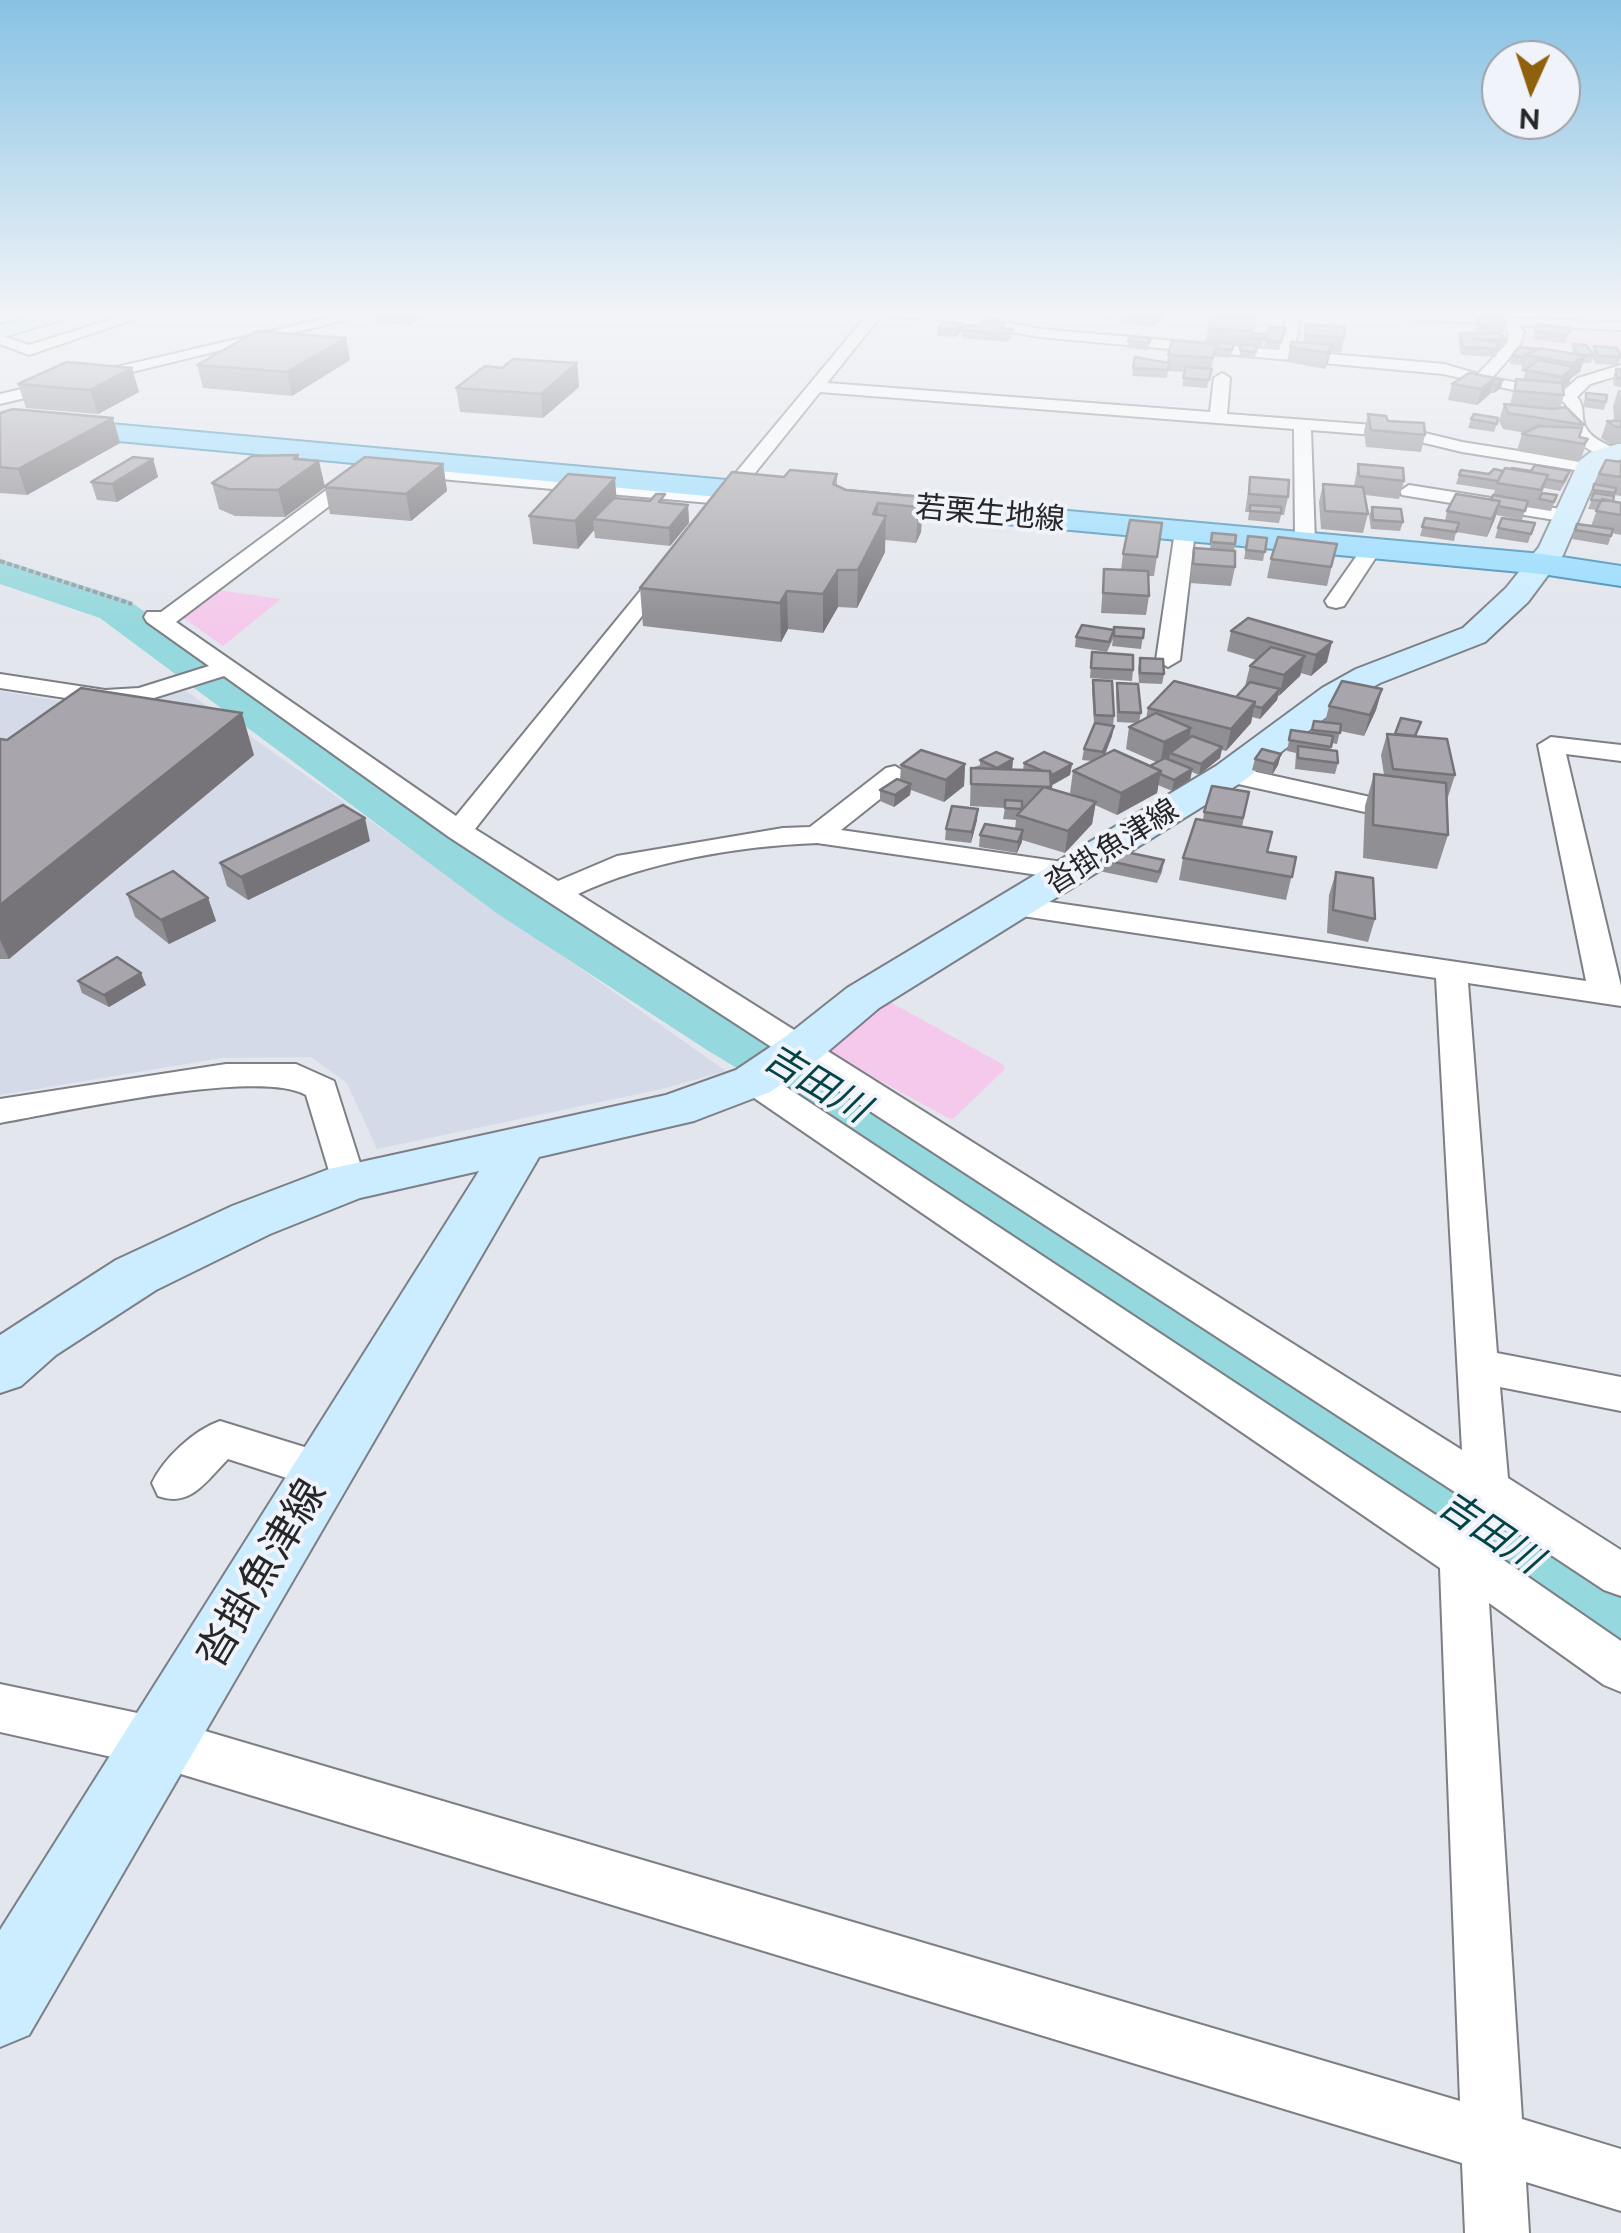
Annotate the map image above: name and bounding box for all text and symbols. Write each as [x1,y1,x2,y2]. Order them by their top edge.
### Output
north arrow [1481,40,1581,140]
text: N [1518,101,1541,135]
street label: 若栗生地線 [914,490,1066,538]
street label: 沓掛魚津線 [1039,792,1185,902]
water label: 吉田川 [755,1035,877,1133]
street label: 沓掛魚津線 [186,1471,338,1677]
water label: 吉田川 [1430,1482,1550,1584]

